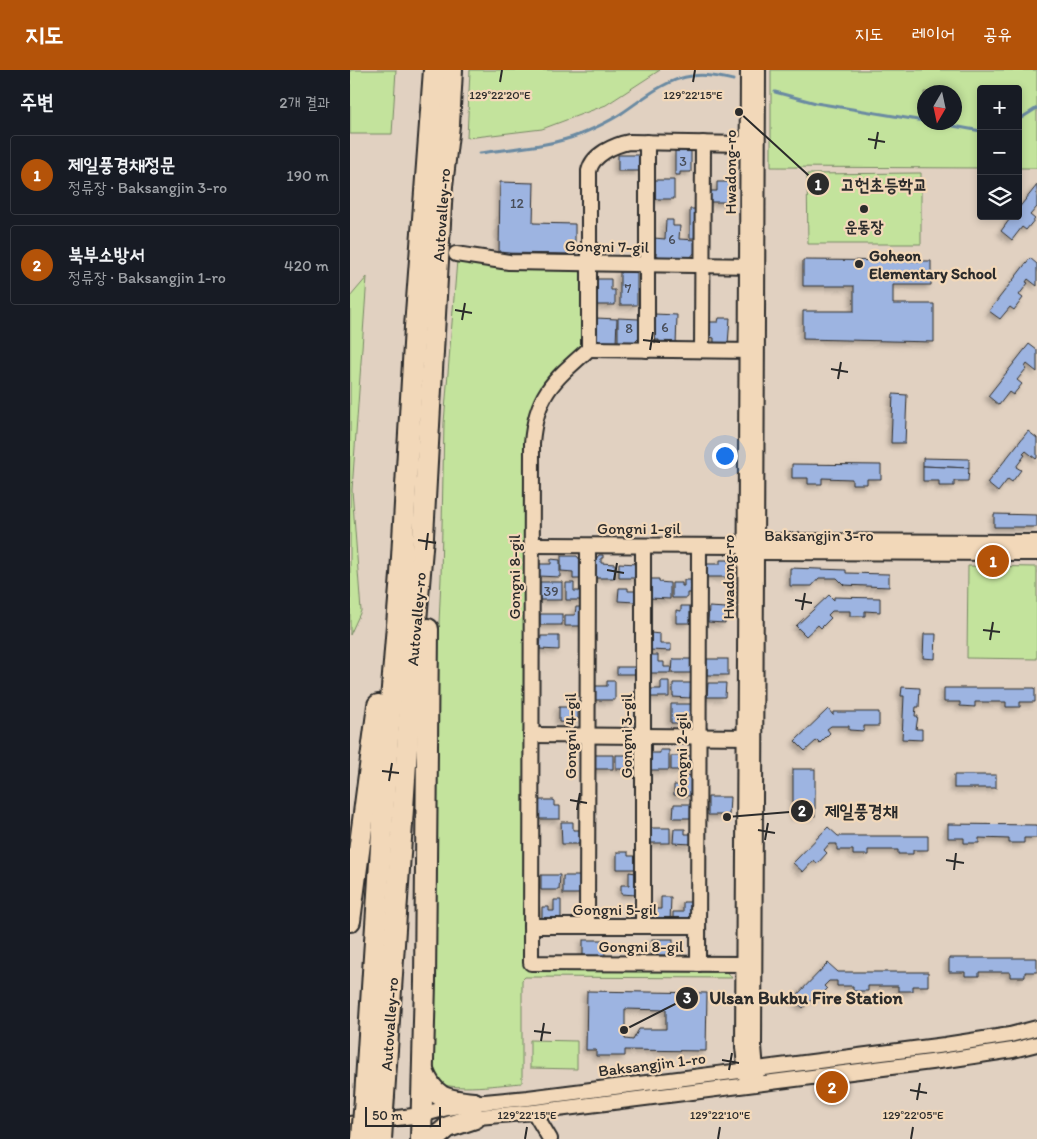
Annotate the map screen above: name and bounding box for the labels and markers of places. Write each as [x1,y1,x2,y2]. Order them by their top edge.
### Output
callout: 고헌초등학교 [806,168,938,201]
marker: 운동장 [858,203,870,215]
place label: 운동장 [845,217,883,236]
place label: Goheon Elementary School [869,246,997,284]
marker: Goheon Elementary School [853,258,865,270]
pin: 1 [977,542,1009,580]
callout: 제일풍경채 [790,794,907,827]
callout: Ulsan Bukbu Fire Station [674,981,913,1014]
pin: 2 [816,1068,848,1106]

